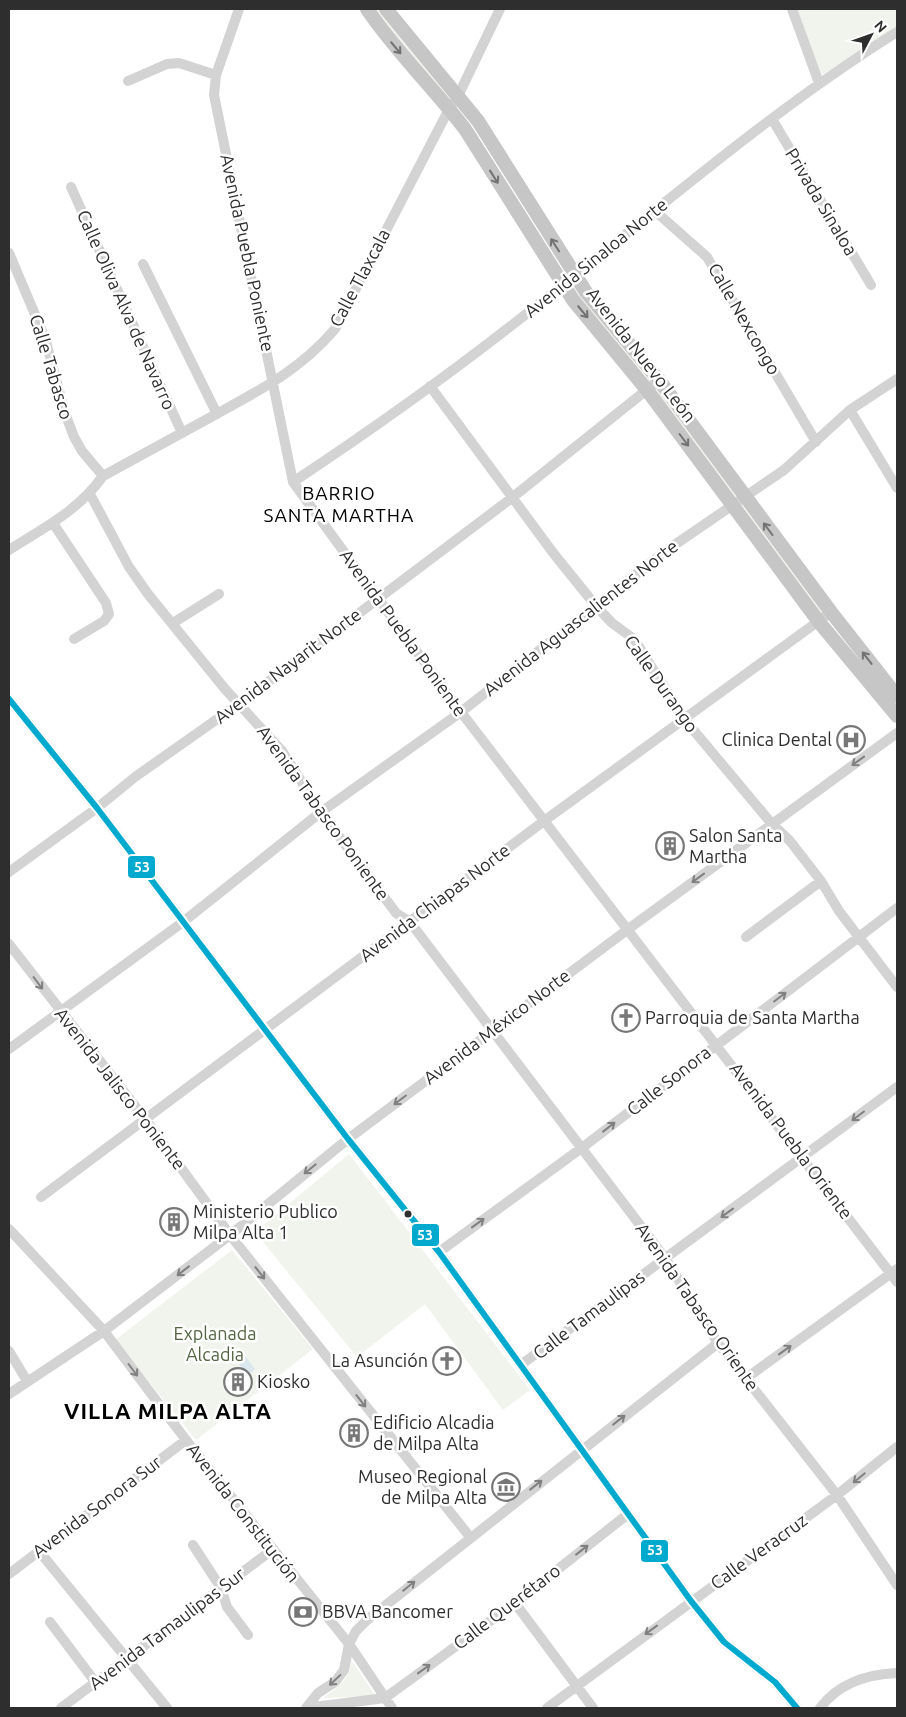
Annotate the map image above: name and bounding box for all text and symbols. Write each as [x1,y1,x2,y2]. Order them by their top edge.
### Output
north arrow [846,10,896,60]
text: N [871,17,890,36]
one-way arrow [390,41,401,54]
street label: Privada Sinaloa [782,144,862,259]
street label: Avenida Puebla Poniente [217,152,279,353]
one-way arrow [489,169,499,183]
street label: Avenida Sinaloa Norte [520,193,671,321]
street label: Calle Oliva Alva de Navarro [74,207,180,412]
street label: Calle Tlaxcala [325,225,393,330]
one-way arrow [550,238,560,252]
street label: Calle Nexcongo [705,259,785,378]
street label: Avenida Nuevo León [583,283,700,426]
one-way arrow [578,306,589,319]
street label: Calle Tabasco [26,312,77,422]
one-way arrow [679,433,689,447]
district label: BARRIO SANTA MARTHA [264,482,414,526]
one-way arrow [763,522,773,536]
street label: Avenida Aguascalientes Norte [479,535,682,699]
street label: Avenida Puebla Poniente [337,545,471,720]
street label: Avenida Nayarit Norte [210,604,365,727]
street label: Calle Durango [621,631,703,736]
one-way arrow [862,651,872,665]
street label: Avenida Tabasco Poniente [254,721,394,904]
hospital icon: Clinica Dental [836,725,866,755]
place label: Clinica Dental [722,729,832,749]
one-way arrow [852,756,865,767]
place label: Salon Santa Martha [689,825,783,866]
building icon: Salon Santa Martha [655,831,685,861]
street label: Avenida Chiapas Norte [355,839,513,965]
line badge: 53 [127,855,156,879]
text: 53 [134,859,150,875]
one-way arrow [692,873,706,883]
street label: Avenida México Norte [419,965,573,1088]
one-way arrow [33,976,44,989]
one-way arrow [773,991,786,1002]
church icon: Parroquia de Santa Martha [611,1003,641,1033]
street label: Avenida Jalisco Poniente [51,1004,190,1173]
place label: Parroquia de Santa Martha [645,1007,860,1027]
street label: Calle Sonora [623,1041,714,1119]
street label: Avenida Puebla Oriente [726,1058,857,1223]
one-way arrow [394,1095,407,1106]
one-way arrow [852,1111,865,1122]
one-way arrow [602,1121,615,1132]
one-way arrow [304,1164,317,1175]
place label: Ministerio Publico Milpa Alta 1 [193,1201,338,1242]
building icon: Ministerio Publico Milpa Alta 1 [159,1207,189,1237]
one-way arrow [721,1207,734,1218]
unlabelled marker [403,1209,413,1219]
one-way arrow [471,1218,485,1228]
street label: Avenida Tabasco Oriente [632,1219,763,1394]
line badge: 53 [411,1223,440,1247]
text: 53 [417,1227,433,1243]
one-way arrow [177,1265,190,1276]
one-way arrow [255,1266,265,1280]
street label: Calle Tamaulipas [529,1266,648,1363]
park label: Explanada Alcadia [173,1323,257,1364]
one-way arrow [778,1345,792,1355]
church icon: La Asunción [432,1346,462,1376]
place label: La Asunción [332,1350,428,1370]
one-way arrow [128,1363,139,1377]
building icon: Kiosko [223,1367,253,1397]
place label: Kiosko [257,1371,310,1391]
one-way arrow [355,1394,366,1407]
district label: VILLA MILPA ALTA [64,1398,272,1423]
place label: Edificio Alcadia de Milpa Alta [373,1412,495,1453]
one-way arrow [612,1414,625,1425]
building icon: Edificio Alcadia de Milpa Alta [339,1418,369,1448]
street label: Avenida Constitución [183,1439,304,1586]
street label: Avenida Sonora Sur [28,1451,165,1561]
place label: Museo Regional de Milpa Alta [358,1466,487,1507]
museum icon: Museo Regional de Milpa Alta [491,1472,521,1502]
one-way arrow [853,1472,866,1483]
one-way arrow [529,1480,542,1491]
street label: Calle Veracruz [706,1510,811,1593]
line badge: 53 [640,1539,669,1563]
text: 53 [647,1542,663,1558]
one-way arrow [575,1545,588,1556]
street label: Calle Querétaro [449,1560,564,1654]
street label: Avenida Tamaulipas Sur [85,1563,248,1693]
one-way arrow [402,1581,415,1592]
bank icon: BBVA Bancomer [288,1597,318,1627]
place label: BBVA Bancomer [322,1601,453,1621]
one-way arrow [644,1625,658,1635]
one-way arrow [417,1664,431,1674]
one-way arrow [328,1674,341,1686]

